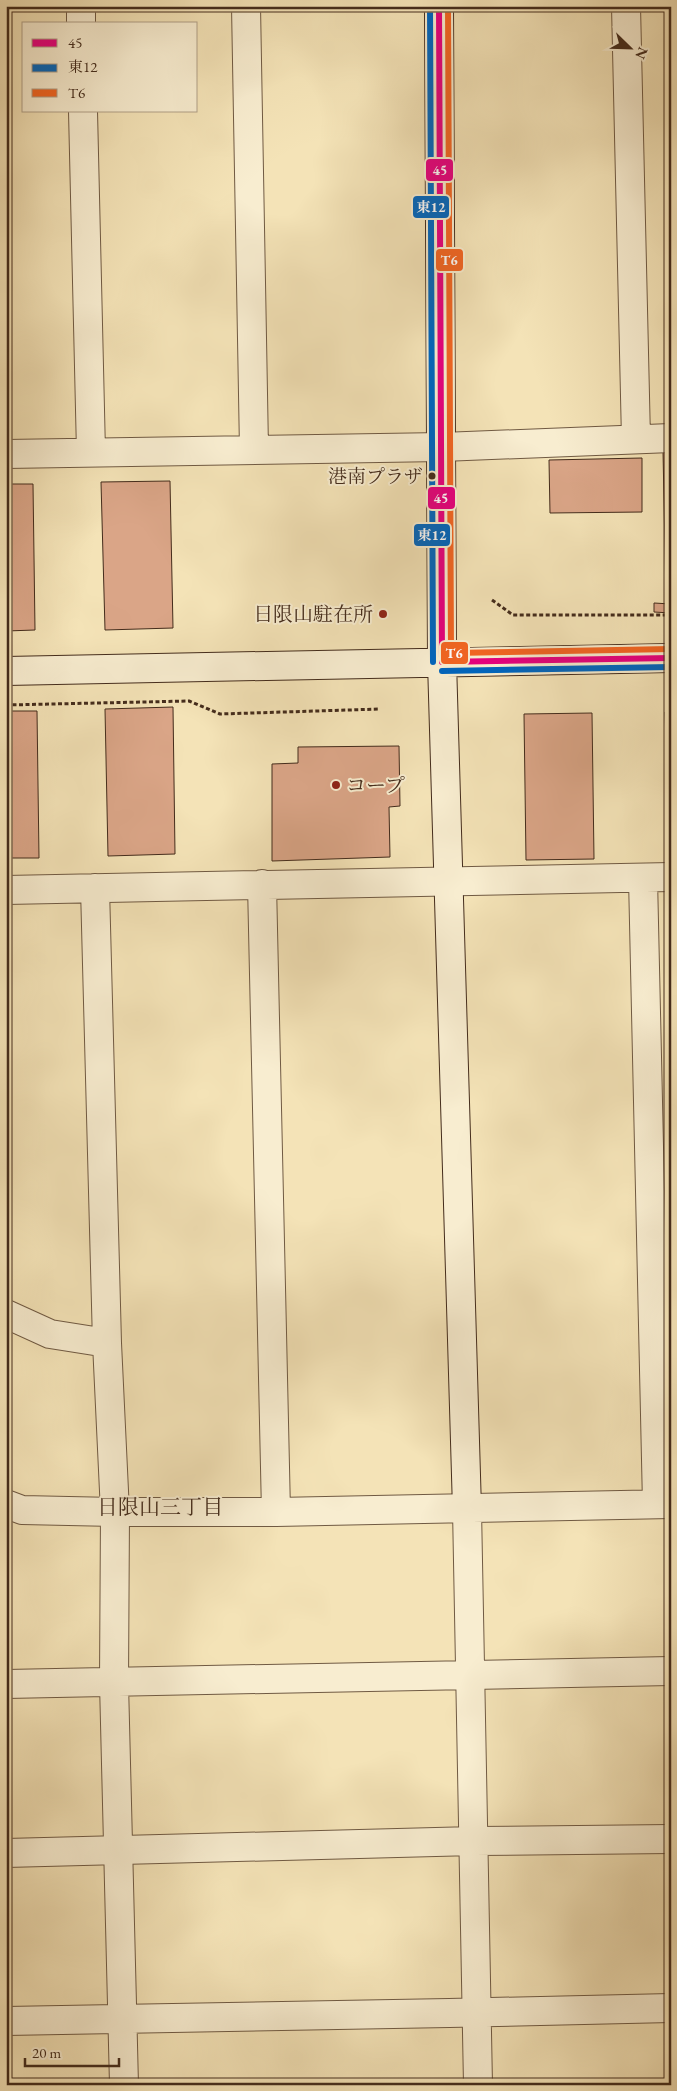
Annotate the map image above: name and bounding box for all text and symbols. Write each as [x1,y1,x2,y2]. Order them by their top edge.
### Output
legend [22,22,198,112]
north arrow [604,22,654,72]
text: 45 [68,33,82,52]
text: N [631,44,652,62]
text: 東12 [68,57,98,76]
text: T6 [68,83,85,102]
line badge: 45 [425,158,454,182]
text: 45 [433,161,447,179]
line badge: 東12 [412,195,450,219]
text: 東12 [417,198,446,216]
line badge: T6 [435,248,464,272]
text: T6 [440,251,458,269]
place label: 港南プラザ [328,464,423,489]
marker: 港南プラザ [427,471,437,481]
line badge: 45 [427,486,456,510]
text: 45 [434,489,448,507]
line badge: 東12 [413,523,451,547]
text: 東12 [418,526,447,544]
place label: 日限山駐在所 [253,601,373,627]
marker: 日限山駐在所 [377,608,389,620]
line badge: T6 [440,641,469,665]
text: T6 [445,644,463,662]
place label: コープ [346,772,405,798]
marker: コープ [330,779,342,791]
district label: 日限山三丁目 [97,1493,223,1520]
scale bar [25,2036,119,2068]
text: 20 m [32,2043,61,2062]

